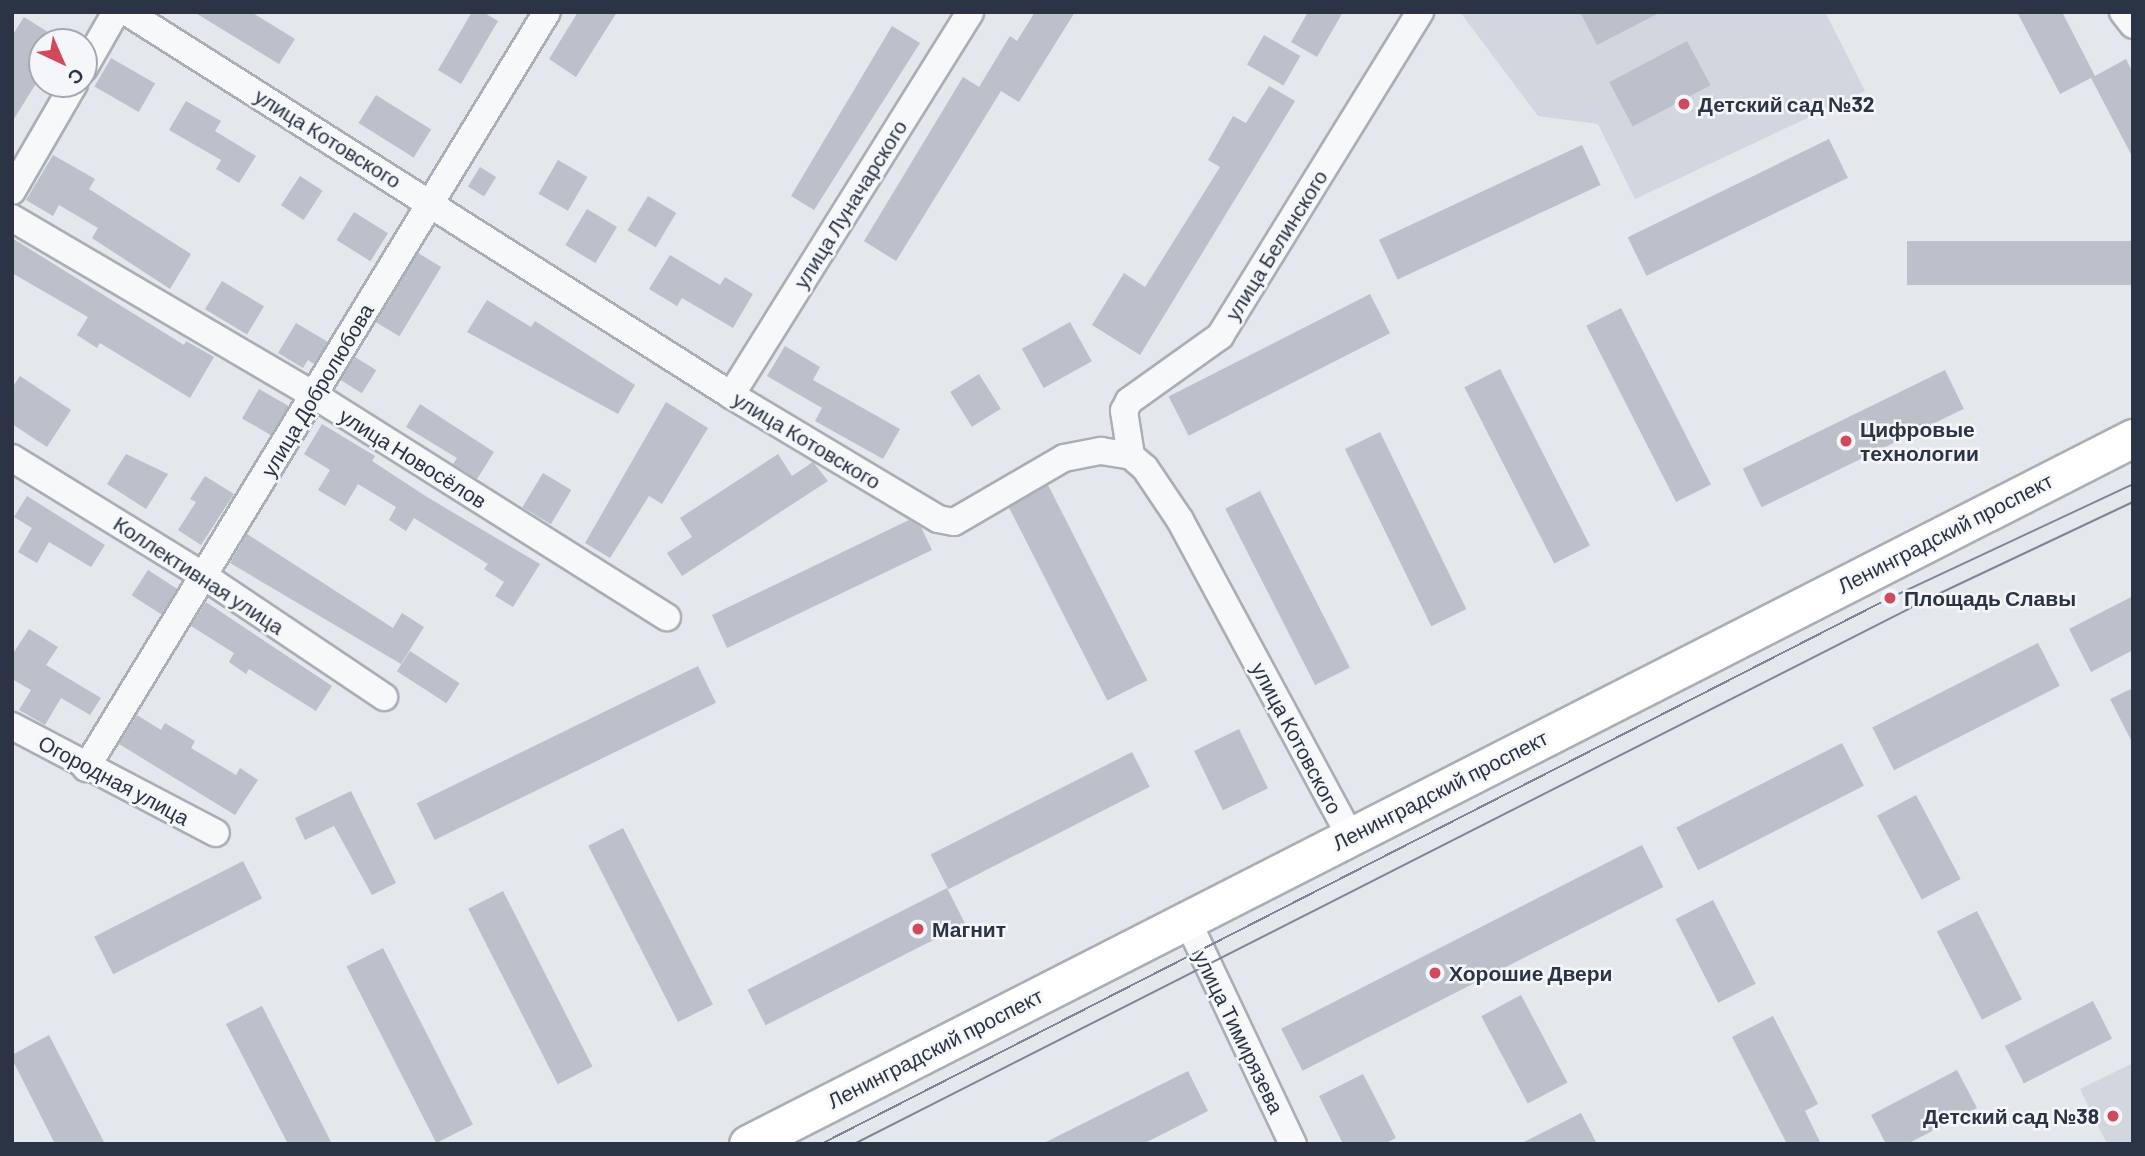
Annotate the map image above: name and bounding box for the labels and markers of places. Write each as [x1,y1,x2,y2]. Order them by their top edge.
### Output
place label: Детский сад №32 [1698,91,1874,117]
marker: Детский сад №32 [1676,96,1692,112]
place label: Цифровые технологии [1860,416,1979,466]
marker: Цифровые технологии [1838,433,1854,449]
place label: Площадь Славы [1904,585,2076,611]
marker: Площадь Славы [1882,590,1898,606]
place label: Магнит [932,916,1006,942]
marker: Магнит [910,921,926,937]
place label: Хорошие Двери [1449,960,1613,986]
marker: Хорошие Двери [1427,965,1443,981]
place label: Детский сад №38 [1923,1103,2099,1129]
marker: Детский сад №38 [2105,1108,2121,1124]

